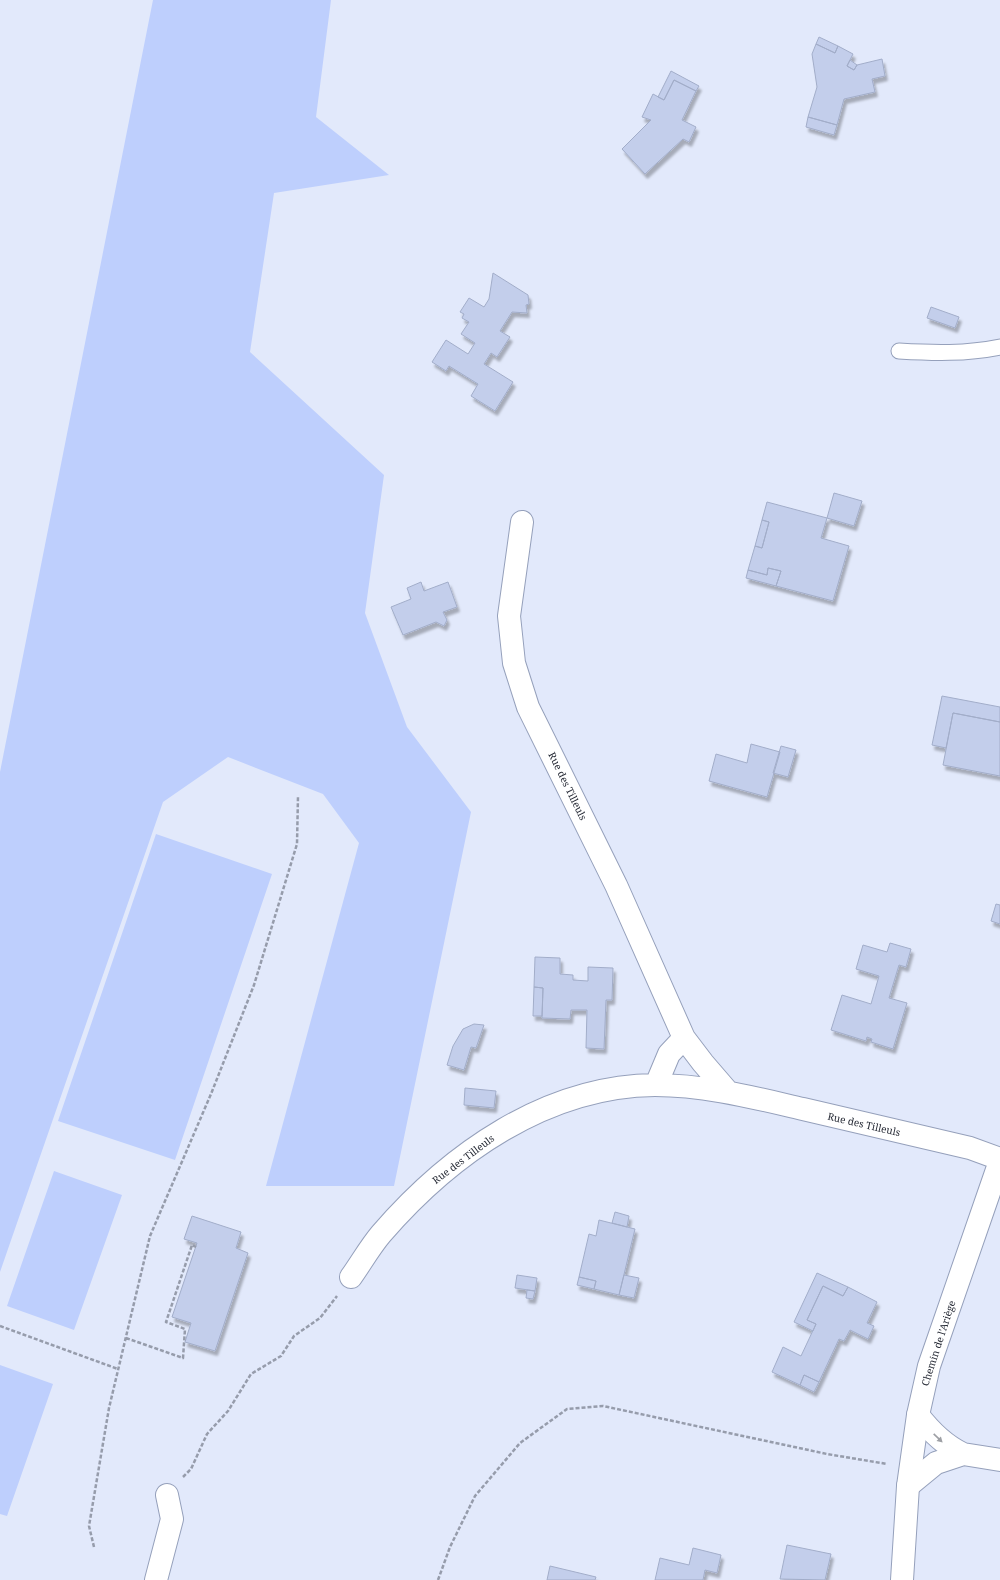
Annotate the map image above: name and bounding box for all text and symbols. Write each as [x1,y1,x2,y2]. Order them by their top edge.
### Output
street label: Rue des Tilleuls [545,750,591,823]
street label: Rue des Tilleuls [826,1109,902,1139]
street label: Rue des Tilleuls [429,1131,497,1187]
street label: Chemin de l'Ariège [918,1298,958,1388]
one-way arrow [933,1433,943,1443]

